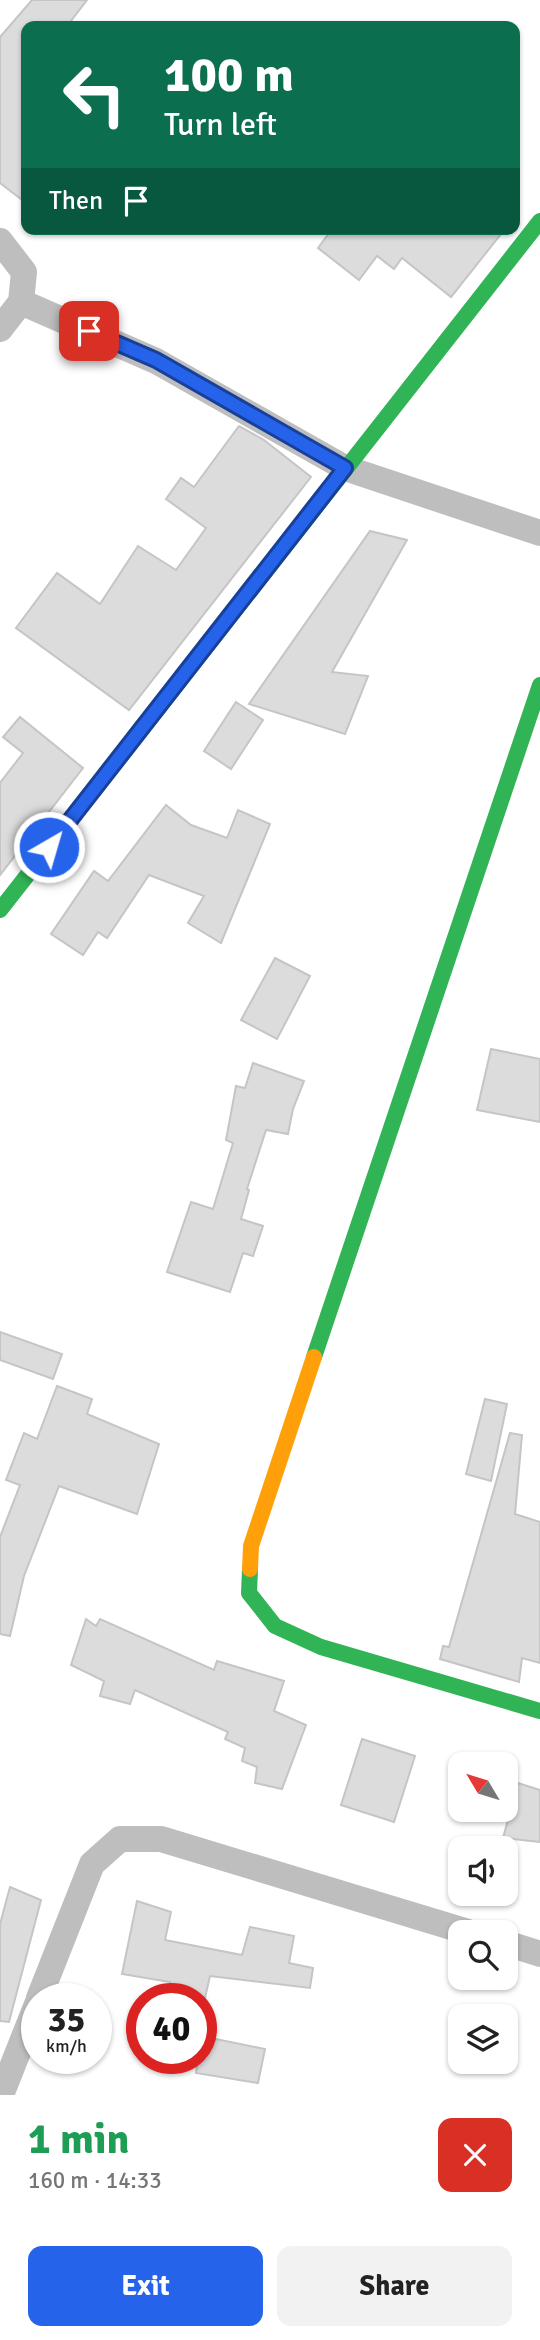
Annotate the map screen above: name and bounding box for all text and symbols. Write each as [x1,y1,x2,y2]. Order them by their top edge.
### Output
text: 100 m [164,45,294,105]
icon: left [49,49,140,140]
text: Turn left [164,105,277,144]
icon: arrive [117,182,155,220]
text: Then [49,185,103,217]
pin [59,301,119,361]
icon: arrive [70,312,108,350]
position arrow [12,810,86,884]
north arrow [448,1752,518,1822]
map controls [448,1752,518,2074]
button: sound [448,1836,518,1906]
button: search [448,1920,518,1990]
speed limit sign: 40 [126,1983,217,2074]
text: 35 [48,1998,85,2041]
button: layers [448,2004,518,2074]
text: km/h [46,2035,87,2057]
text: 1 min [28,2114,129,2165]
button: close [438,2118,512,2192]
text: 160 m · 14:33 [28,2166,162,2195]
button: Exit [28,2246,263,2326]
button: Share [277,2246,512,2326]

